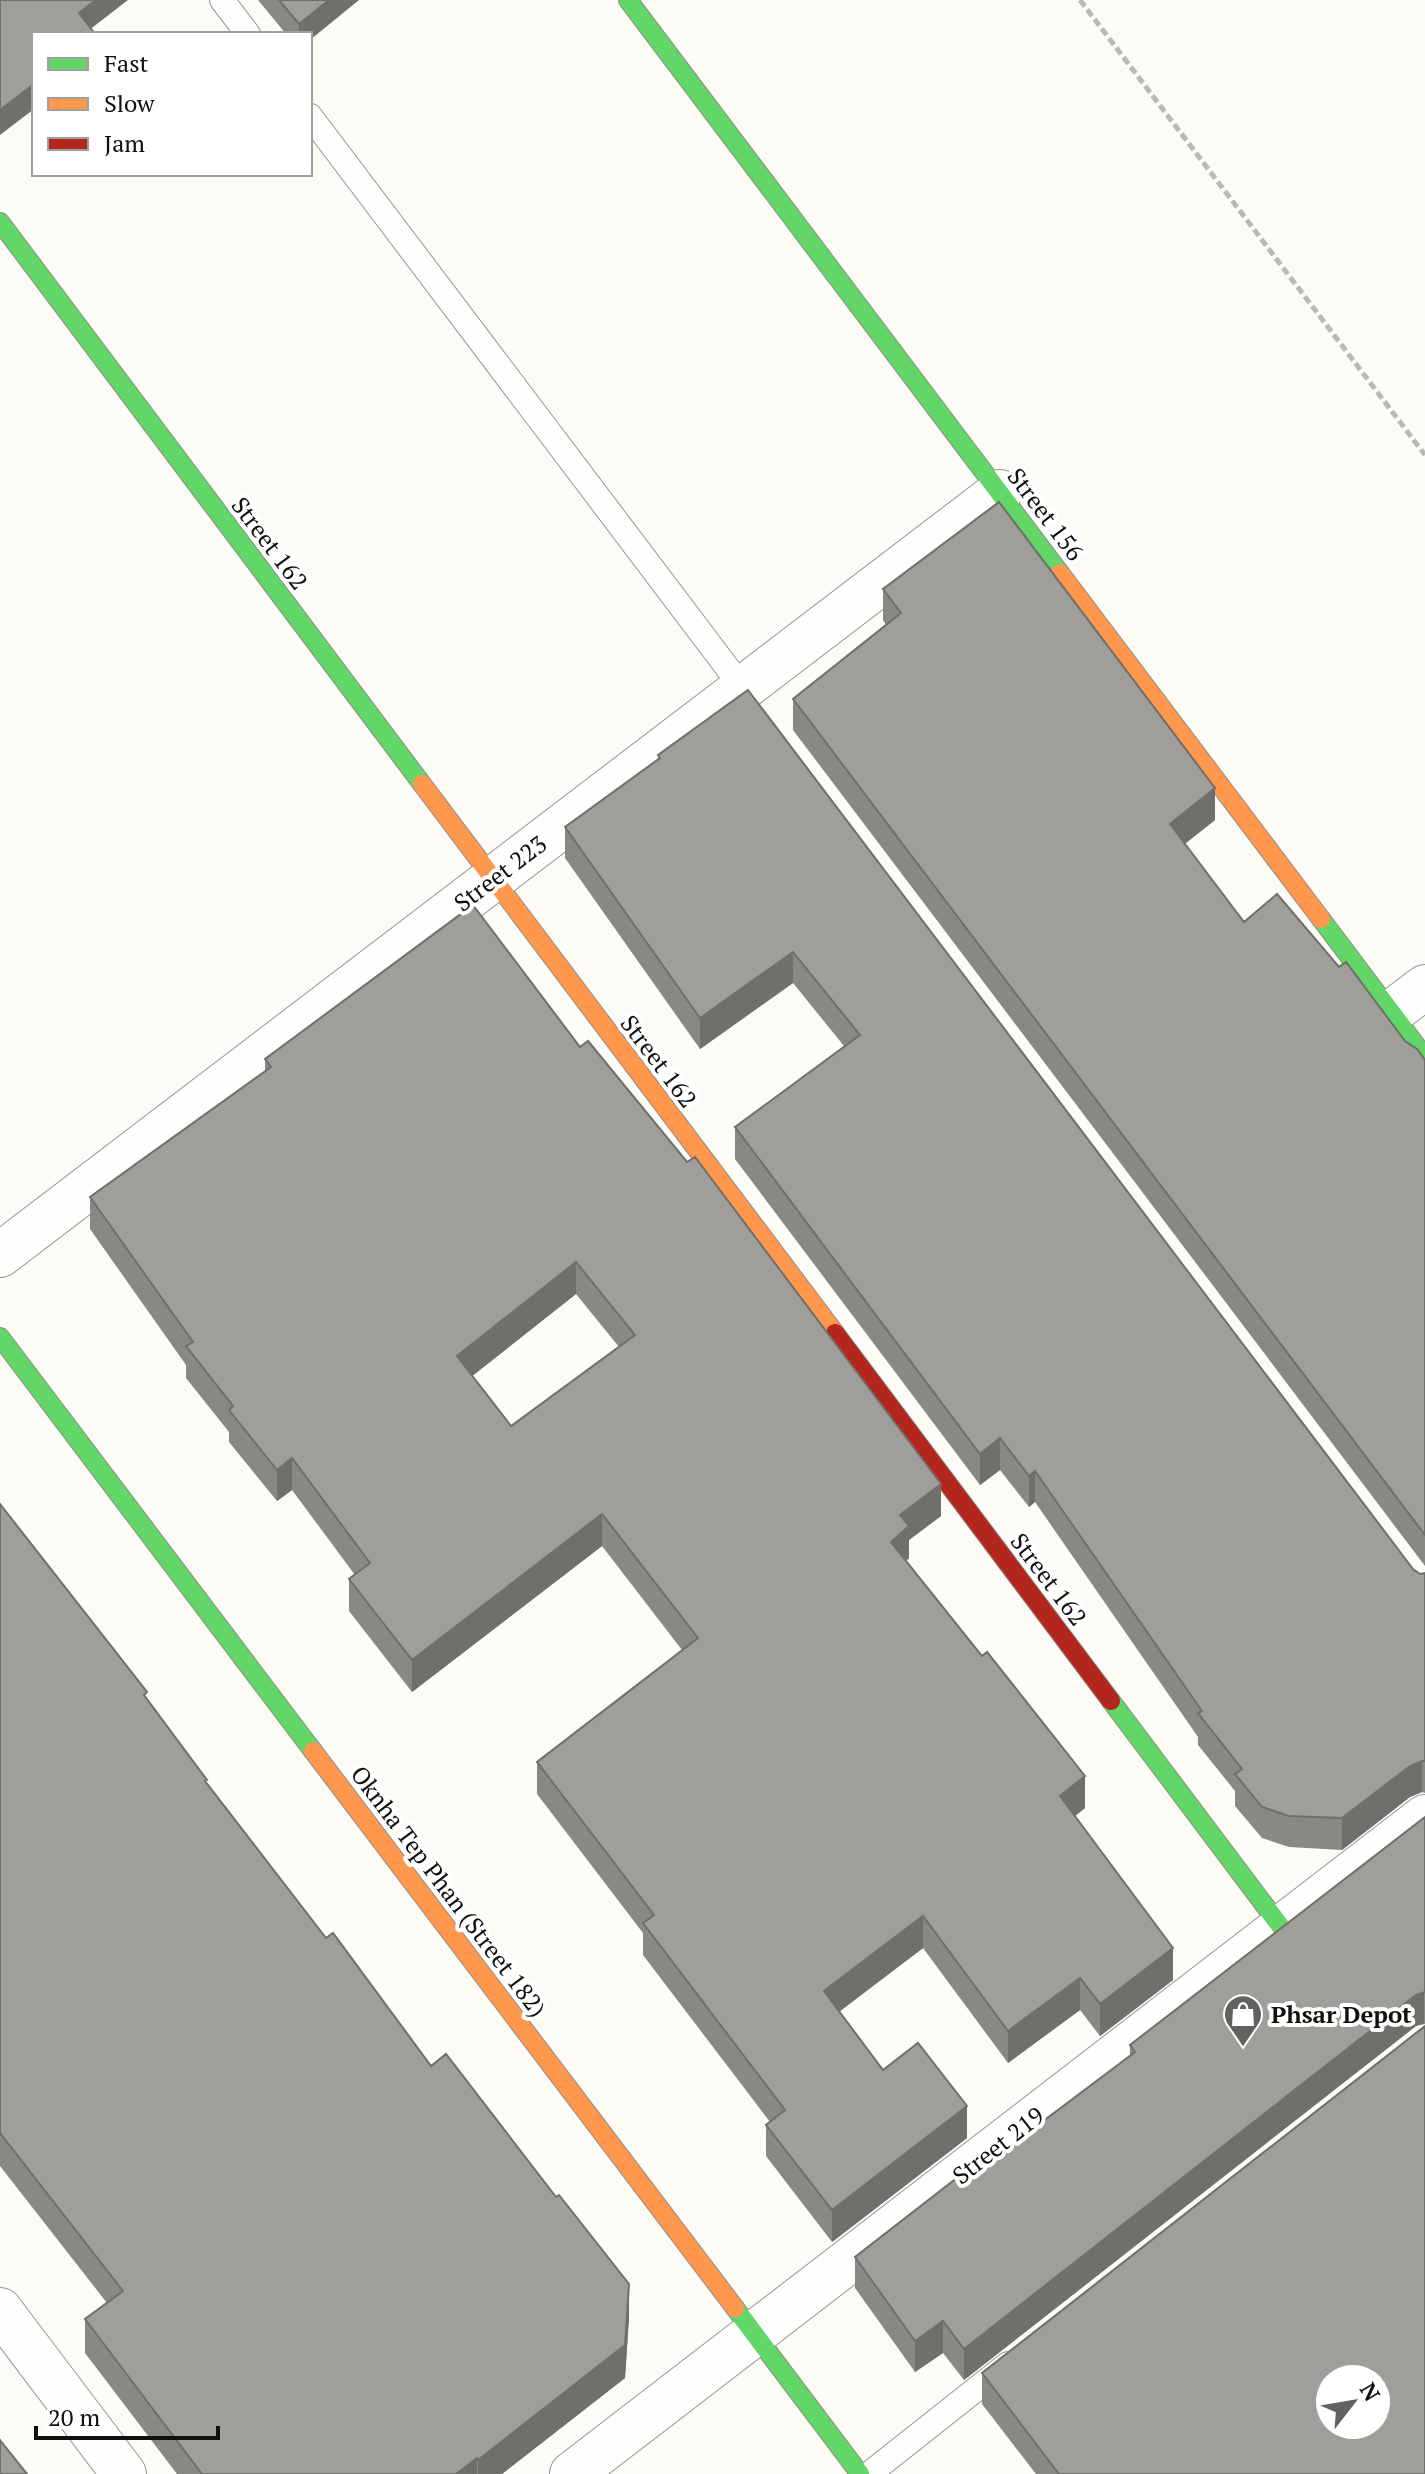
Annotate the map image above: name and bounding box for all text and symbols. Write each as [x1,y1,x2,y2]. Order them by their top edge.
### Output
legend [32,32,312,176]
text: Fast [104,47,149,79]
text: Slow [104,87,155,119]
text: Jam [104,127,145,159]
street label: Street 156 [1001,461,1091,567]
street label: Street 162 [225,490,315,596]
street label: Street 223 [447,828,553,918]
street label: Street 162 [614,1008,704,1114]
street label: Street 162 [1004,1526,1094,1632]
street label: Oknha Tep Phan (Street 182) [344,1759,554,2023]
shop icon: Phsar Depot [1222,1993,1264,2048]
place label: Phsar Depot [1271,1998,1412,2030]
street label: Street 219 [945,2099,1051,2191]
north arrow [1313,2362,1393,2442]
text: N [1354,2377,1387,2406]
scale bar [36,2390,218,2440]
text: 20 m [48,2401,100,2433]

